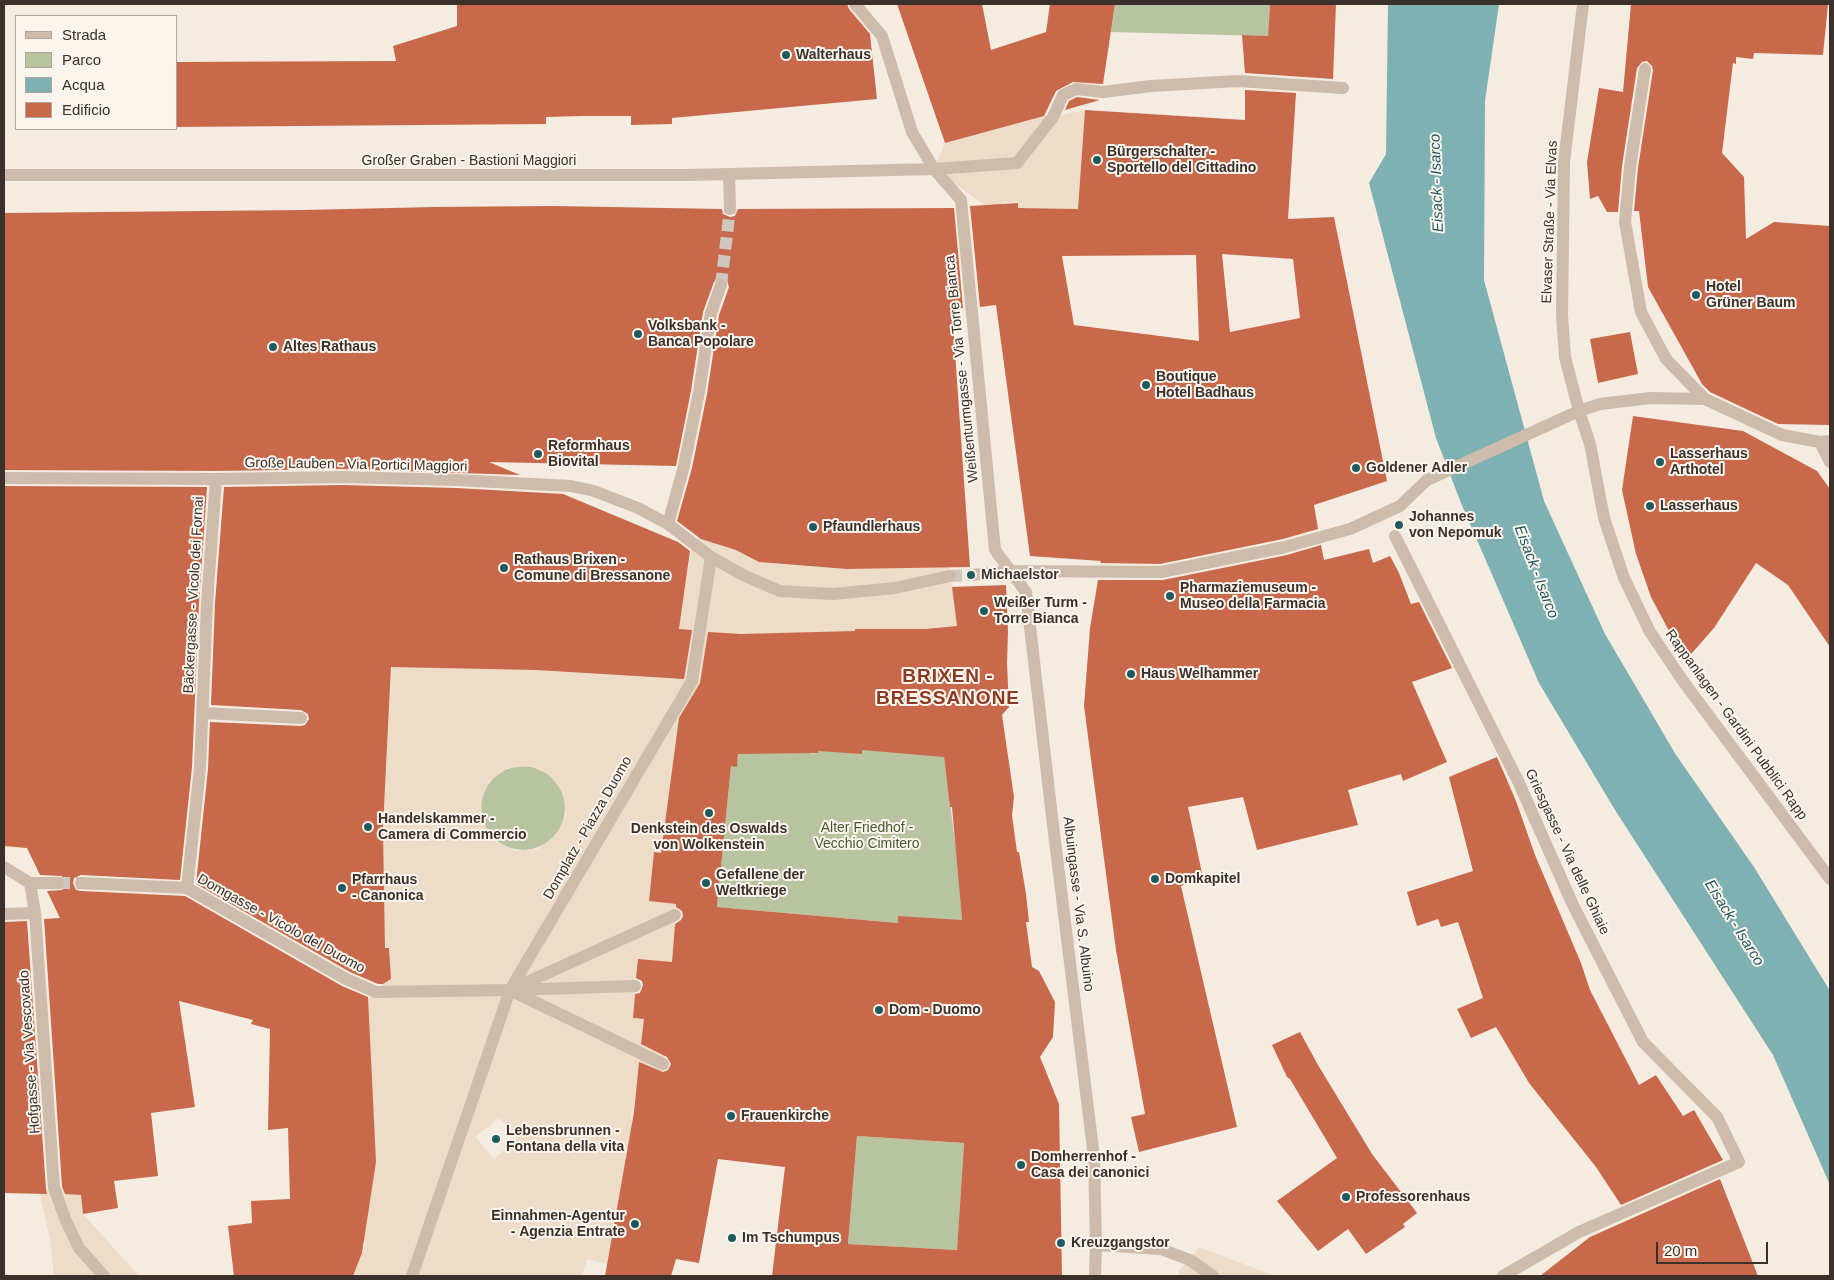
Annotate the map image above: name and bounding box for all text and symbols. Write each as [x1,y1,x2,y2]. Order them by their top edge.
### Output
legend [15,15,178,130]
text: Strada [62,26,106,43]
place label: Walterhaus [796,47,871,63]
marker: Walterhaus [780,49,792,61]
text: Parco [62,51,101,68]
text: Acqua [62,76,105,93]
text: Edificio [62,101,110,118]
water label: Eisack - Isarco [1426,134,1448,232]
street label: Elvaser Straße - Via Elvas [1539,140,1561,304]
place label: Bürgerschalter - Sportello del Cittadino [1107,144,1256,176]
street label: Großer Graben - Bastioni Maggiori [362,153,576,169]
marker: Bürgerschalter - Sportello del Cittadino [1091,154,1103,166]
street label: Weißenturmgasse - Via Torre Bianca [942,255,982,483]
place label: Hotel Grüner Baum [1706,279,1795,312]
marker: Hotel Grüner Baum [1690,289,1702,301]
place label: Volksbank - Banca Popolare [648,318,754,351]
marker: Volksbank - Banca Popolare [632,328,644,340]
place label: Altes Rathaus [283,339,376,355]
marker: Altes Rathaus [267,341,279,353]
place label: Boutique Hotel Badhaus [1156,369,1254,402]
marker: Boutique Hotel Badhaus [1140,379,1152,391]
place label: Reformhaus Biovital [548,438,630,471]
place label: Lasserhaus Arthotel [1670,446,1748,478]
marker: Reformhaus Biovital [532,448,544,460]
street label: Große Lauben - Via Portici Maggiori [244,455,468,475]
marker: Lasserhaus Arthotel [1654,456,1666,468]
place label: Goldener Adler [1366,460,1467,476]
marker: Goldener Adler [1350,462,1362,474]
street label: Bäckergasse - Vicolo dei Fornai [180,496,208,694]
place label: Lasserhaus [1660,498,1738,514]
marker: Lasserhaus [1644,500,1656,512]
place label: Johannes von Nepomuk [1409,509,1502,542]
place label: Pfaundlerhaus [823,519,920,535]
marker: Johannes von Nepomuk [1393,519,1405,531]
marker: Pfaundlerhaus [807,521,819,533]
water label: Eisack - Isarco [1510,523,1562,621]
place label: Rathaus Brixen - Comune di Bressanone [514,552,670,584]
marker: Rathaus Brixen - Comune di Bressanone [498,562,510,574]
place label: Michaelstor [981,567,1059,583]
marker: Michaelstor [965,569,977,581]
place label: Pharmaziemuseum - Museo della Farmacia [1180,580,1326,612]
marker: Pharmaziemuseum - Museo della Farmacia [1164,590,1176,602]
place label: Weißer Turm - Torre Bianca [994,595,1087,628]
marker: Weißer Turm - Torre Bianca [978,605,990,617]
street label: Rappanlagen - Gardini Pubblici Rapp [1661,627,1811,823]
district label: BRIXEN - BRESSANONE [875,666,1021,710]
place label: Haus Welhammer [1141,666,1258,682]
marker: Haus Welhammer [1125,668,1137,680]
street label: Domplatz - Piazza Duomo [540,753,636,903]
street label: Griesgasse - Via delle Ghiaie [1521,766,1613,938]
marker: Denkstein des Oswalds von Wolkenstein [703,807,715,819]
place label: Handelskammer - Camera di Commercio [378,811,527,844]
street label: Albuingasse - Via S. Albuino [1059,815,1097,993]
park label: Alter Friedhof - Vecchio Cimitero [814,820,920,852]
marker: Handelskammer - Camera di Commercio [362,821,374,833]
place label: Denkstein des Oswalds von Wolkenstein [631,821,787,854]
place label: Gefallene der Weltkriege [716,867,805,900]
street label: Domgasse - Vicolo del Duomo [194,871,368,977]
place label: Domkapitel [1165,871,1240,887]
place label: Pfarrhaus - Canonica [352,872,424,904]
marker: Domkapitel [1149,873,1161,885]
marker: Gefallene der Weltkriege [700,877,712,889]
water label: Eisack - Isarco [1700,877,1768,969]
marker: Pfarrhaus - Canonica [336,882,348,894]
street label: Hofgasse - Via Vescovado [16,970,44,1134]
place label: Dom - Duomo [889,1002,981,1018]
marker: Dom - Duomo [873,1004,885,1016]
place label: Frauenkirche [741,1108,829,1124]
marker: Frauenkirche [725,1110,737,1122]
place label: Lebensbrunnen - Fontana della vita [506,1123,624,1156]
marker: Lebensbrunnen - Fontana della vita [490,1133,502,1145]
place label: Domherrenhof - Casa dei canonici [1031,1149,1149,1182]
marker: Domherrenhof - Casa dei canonici [1015,1159,1027,1171]
place label: Professorenhaus [1356,1189,1470,1205]
marker: Professorenhaus [1340,1191,1352,1203]
place label: Einnahmen-Agentur - Agenzia Entrate [491,1208,625,1240]
marker: Einnahmen-Agentur - Agenzia Entrate [629,1218,641,1230]
place label: Im Tschumpus [742,1230,840,1246]
marker: Im Tschumpus [726,1232,738,1244]
scale bar [1659,1232,1772,1264]
place label: Kreuzgangstor [1071,1235,1170,1251]
marker: Kreuzgangstor [1055,1237,1067,1249]
text: 20 m [1664,1242,1697,1259]

